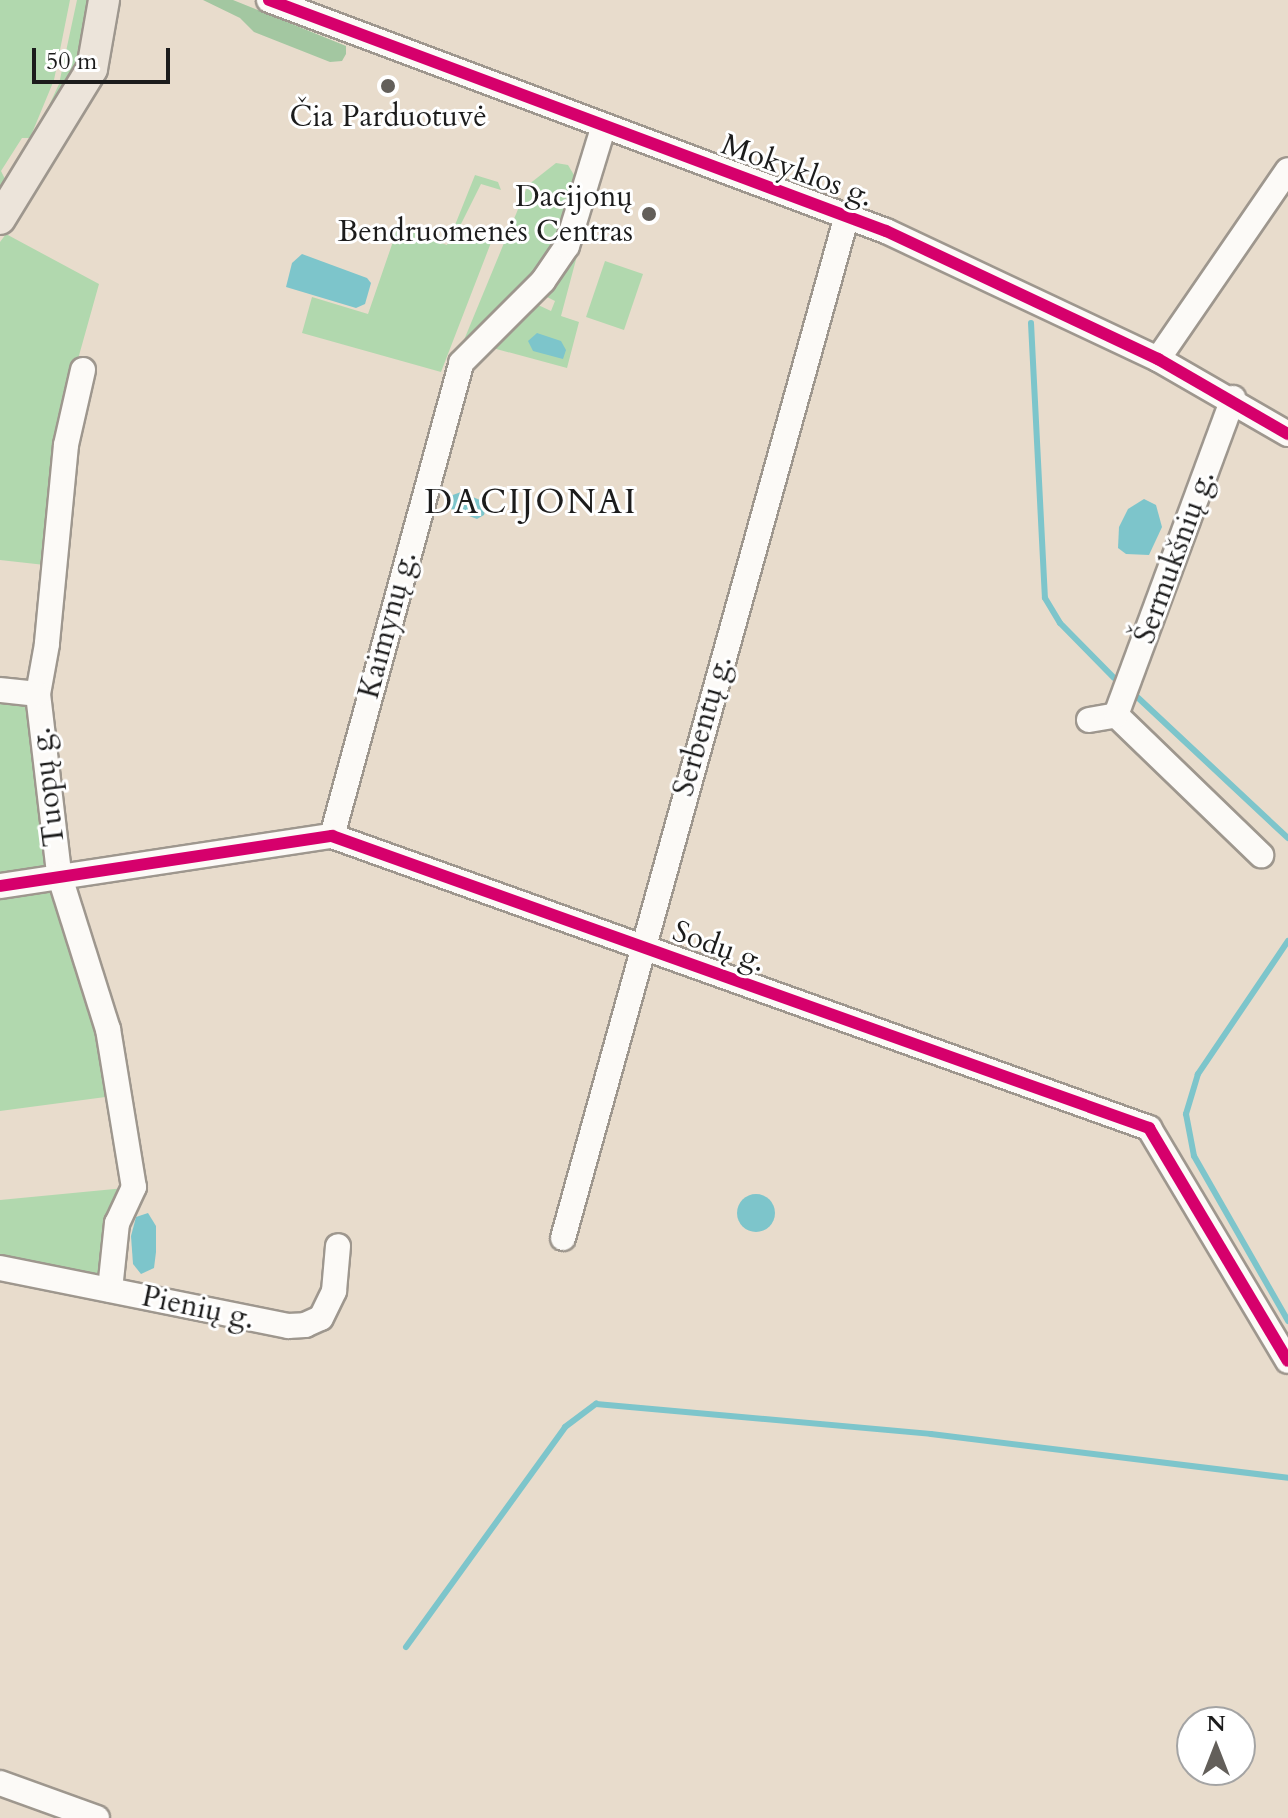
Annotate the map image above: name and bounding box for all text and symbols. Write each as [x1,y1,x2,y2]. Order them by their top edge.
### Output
scale bar [36,32,174,82]
text: 50 m [46,45,97,78]
marker: Čia Parduotuvė [379,77,397,95]
place label: Čia Parduotuvė [289,99,487,135]
street label: Mokyklos g. [716,127,878,215]
place label: Dacijonų Bendruomenės Centras [338,179,633,250]
marker: Dacijonų Bendruomenės Centras [640,205,658,223]
street label: Šermukšnių g. [1127,465,1223,649]
district label: DACIJONAI [424,483,638,523]
street label: Kaimynų g. [351,547,425,703]
street label: Serbentų g. [666,651,740,801]
street label: Tuopų g. [23,725,73,849]
street label: Sodų g. [668,914,770,980]
street label: Pienių g. [138,1279,258,1337]
north arrow [1176,1706,1256,1786]
text: N [1206,1709,1226,1739]

